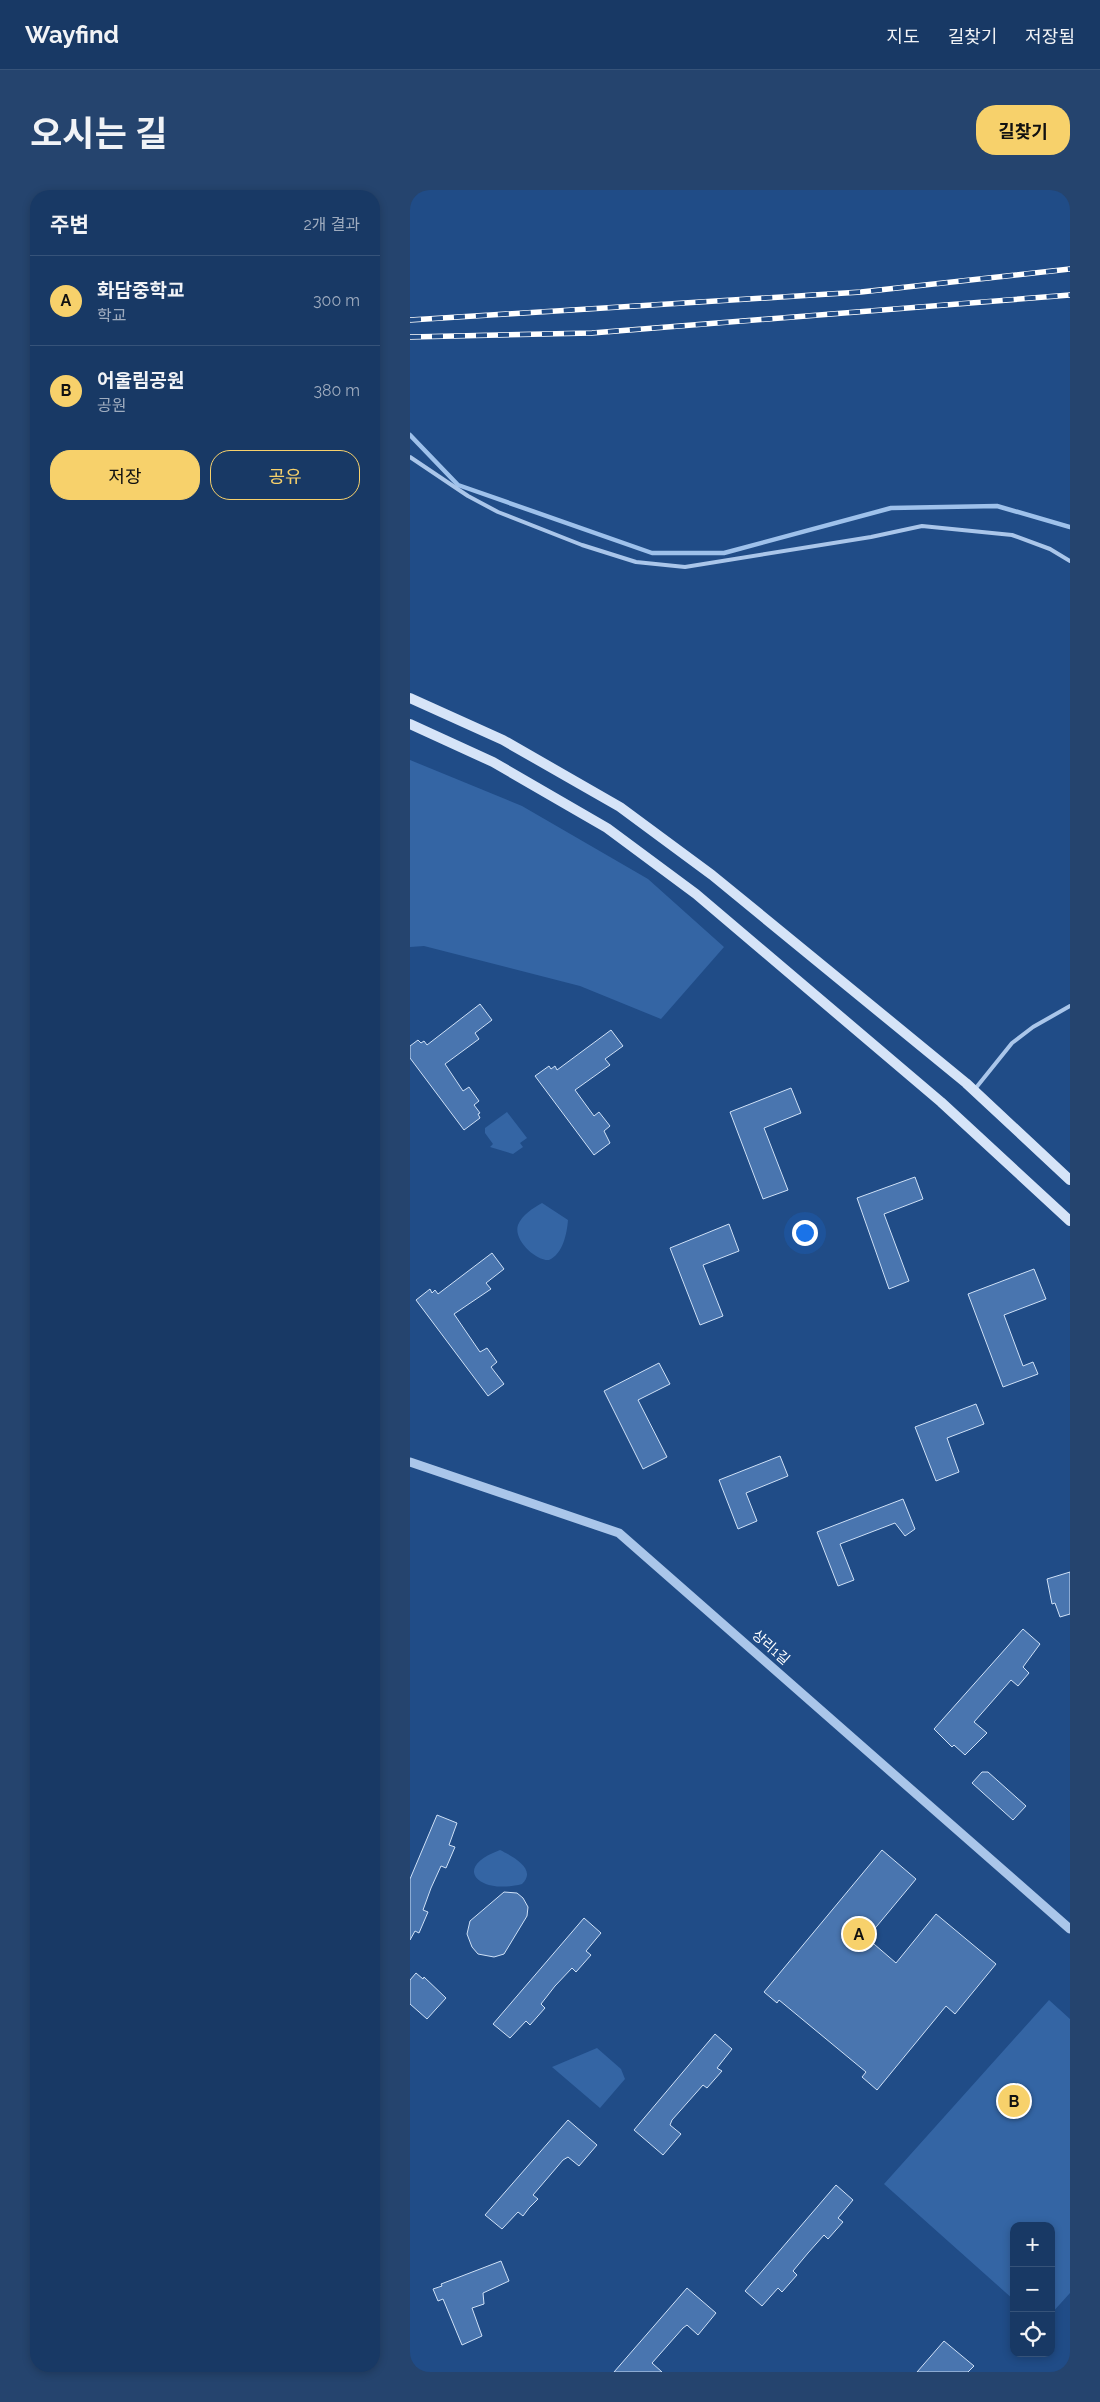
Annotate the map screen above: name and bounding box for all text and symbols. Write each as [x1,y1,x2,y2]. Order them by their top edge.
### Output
text: Wayfind [25,20,119,49]
text: 지도 [887,26,920,47]
text: 길찾기 [948,26,997,47]
text: 저장됨 [1025,26,1075,47]
button: 길찾기 [976,105,1070,155]
text: 오시는 길 [30,113,167,154]
text: 주변 [50,212,89,237]
text: 2개 결과 [303,215,360,234]
text: 화담중학교 [97,279,184,301]
text: A [61,291,71,310]
text: 300 m [313,291,360,310]
text: 학교 [97,306,126,325]
text: 어울림공원 [97,369,184,391]
text: B [61,381,71,400]
text: 380 m [313,381,360,400]
text: 공원 [97,396,126,415]
button: 저장 [50,450,200,500]
button: 공유 [210,450,360,500]
your location [792,1220,818,1246]
street label: 상리1길 [749,1626,793,1668]
pin: A [843,1915,875,1953]
pin: B [998,2082,1030,2120]
map controls [1010,2222,1055,2357]
button: + [1010,2222,1055,2267]
button: − [1010,2267,1055,2312]
button: locate [1010,2312,1055,2357]

